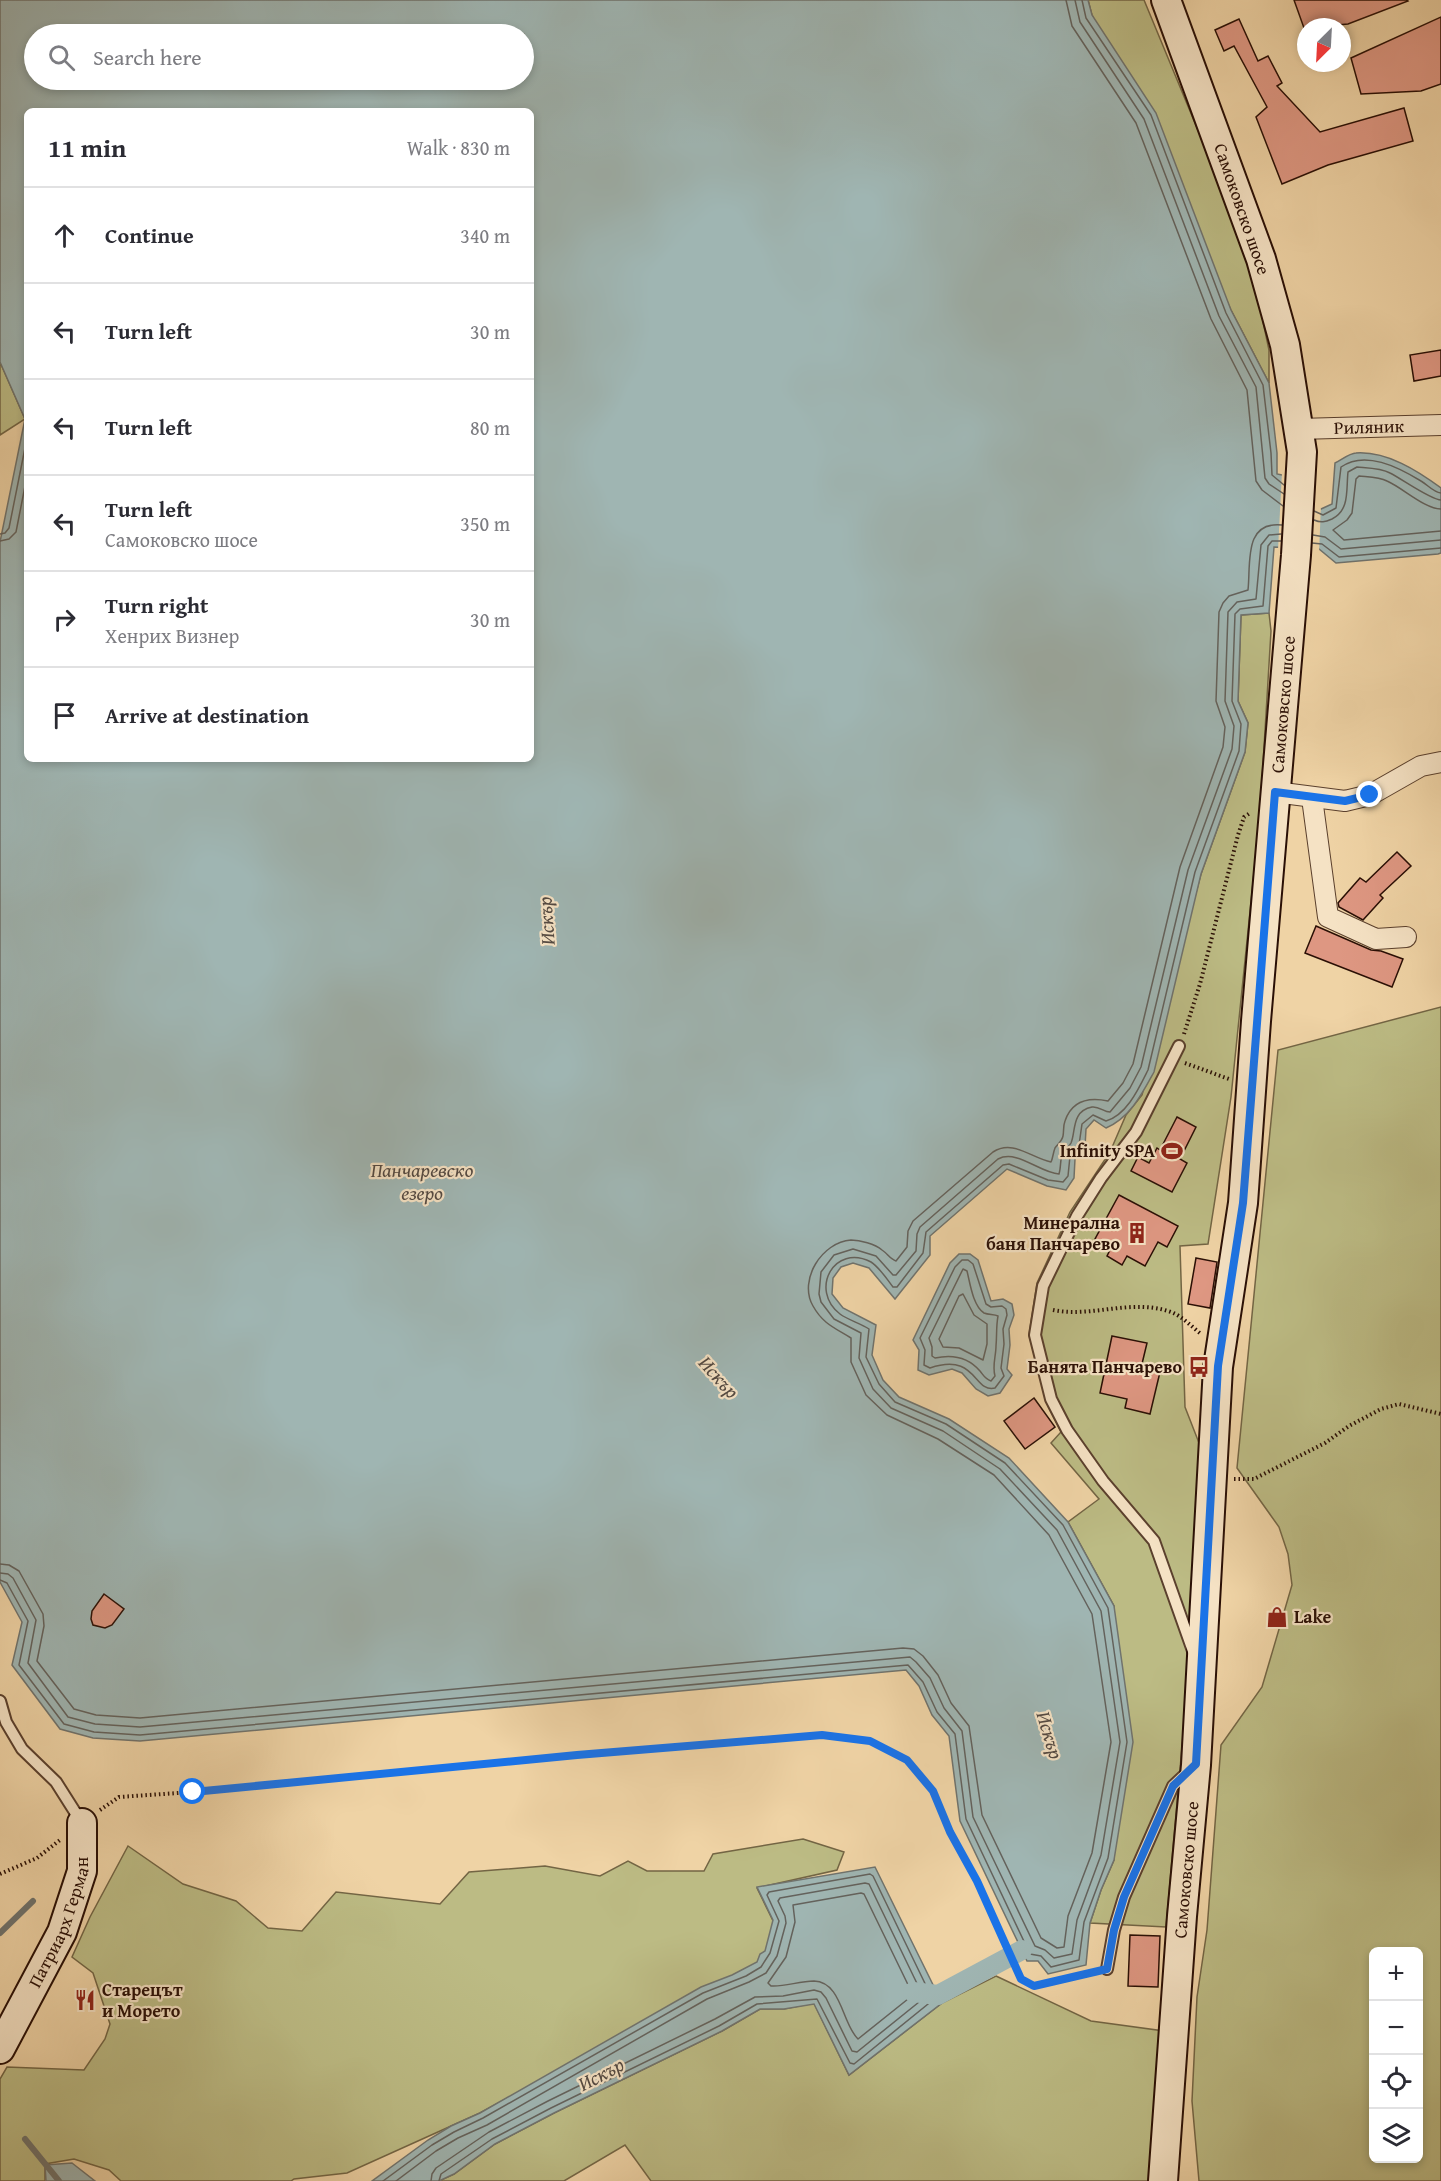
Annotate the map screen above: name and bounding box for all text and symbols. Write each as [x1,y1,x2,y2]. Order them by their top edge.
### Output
north arrow [1297,18,1351,72]
search box [24,24,534,90]
icon: search [45,41,78,74]
text: Search here [93,41,202,73]
text: 11 min [48,128,126,167]
text: Walk · 830 m [407,133,510,162]
street label: Самоковско шосе [1207,139,1278,278]
icon: ahead [48,219,81,252]
text: Continue [105,219,194,251]
text: 340 m [460,221,510,250]
icon: left [48,315,81,348]
text: Turn left [105,315,192,347]
text: 30 m [470,317,510,346]
icon: left [48,411,81,444]
text: Turn left [105,411,192,443]
street label: Риляник [1334,412,1405,441]
text: 80 m [470,413,510,442]
text: Turn left [105,493,192,525]
icon: left [48,507,81,540]
text: 350 m [460,509,510,538]
text: Самоковско шосе [105,525,258,554]
text: Turn right [105,589,208,621]
icon: right [48,603,81,636]
text: 30 m [470,605,510,634]
text: Хенрих Визнер [105,621,239,650]
street label: Самоковско шосе [1263,635,1302,774]
icon: arrive [48,699,81,732]
text: Arrive at destination [105,699,309,731]
route end [1356,781,1382,807]
water label: Искър [529,896,562,946]
place label: Infinity SPA [1060,1137,1155,1164]
sports icon: Infinity SPA [1160,1139,1184,1163]
water label: Панчаревско езеро [371,1155,474,1207]
place label: Минерална баня Панчарево [986,1209,1121,1257]
building icon: Минерална баня Панчарево [1125,1221,1149,1245]
water label: Искър [692,1349,746,1404]
place label: Банята Панчарево [1028,1353,1182,1380]
bus stop icon: Банята Панчарево [1187,1355,1211,1379]
place label: Lake [1294,1603,1331,1630]
shop icon: Lake [1265,1605,1289,1629]
water label: Искър [1029,1707,1071,1762]
route start [179,1778,205,1804]
street label: Самоковско шосе [1166,1800,1206,1939]
street label: Патриарх Герман [21,1857,96,1992]
map controls [1369,1947,1423,2163]
button: + [1369,1947,1423,2001]
place label: Старецът и Морето [102,1976,183,2024]
restaurant icon: Старецът и Морето [73,1988,97,2012]
button: − [1369,2001,1423,2055]
water label: Искър [572,2049,629,2098]
button: locate [1369,2055,1423,2109]
button: layers [1369,2109,1423,2163]

